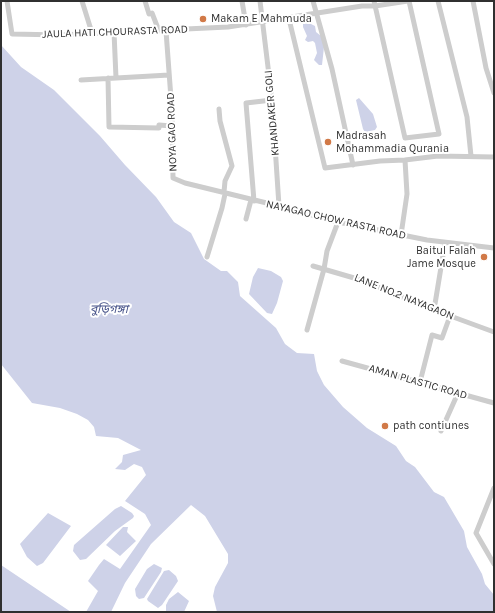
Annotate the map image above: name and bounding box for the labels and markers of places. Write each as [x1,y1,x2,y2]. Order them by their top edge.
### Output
place label: Makam E Mahmuda [211,12,312,26]
marker: Makam E Mahmuda [198,14,208,24]
place label: Madrasah Mohammadia Qurania [336,129,449,155]
marker: Madrasah Mohammadia Qurania [323,137,333,147]
place label: Baitul Falah Jame Mosque [407,244,476,270]
marker: Baitul Falah Jame Mosque [479,252,489,262]
place label: path contiunes [393,419,469,433]
marker: path contiunes [380,421,390,431]

